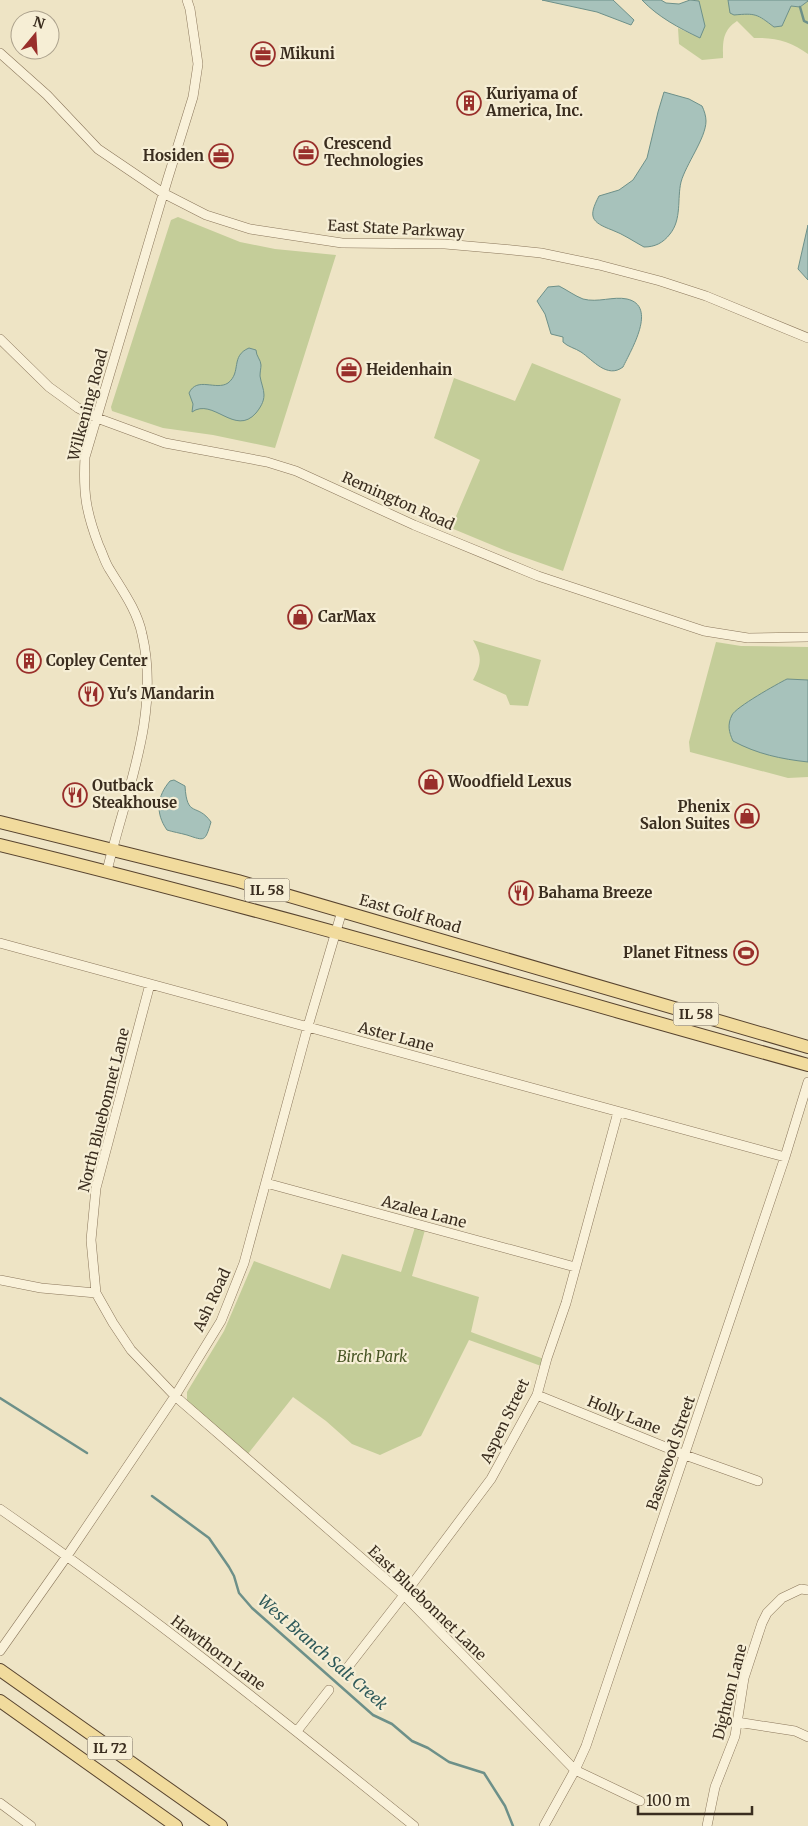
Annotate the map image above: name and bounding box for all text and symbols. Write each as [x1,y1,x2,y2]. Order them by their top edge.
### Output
north arrow [10,10,60,60]
text: N [31,12,47,33]
office icon: Mikuni [250,41,276,67]
place label: Mikuni [280,44,335,63]
place label: Kuriyama of America, Inc. [485,84,583,121]
building icon: Kuriyama of America, Inc. [456,90,482,116]
place label: Crescend Technologies [324,134,424,170]
office icon: Crescend Technologies [293,140,319,166]
office icon: Hosiden [208,143,234,169]
place label: Hosiden [143,146,204,165]
street label: East State Parkway [327,215,465,242]
street label: Wilkening Road [63,347,112,464]
office icon: Heidenhain [336,357,362,383]
place label: Heidenhain [366,360,452,379]
street label: Remington Road [339,467,457,534]
shop icon: CarMax [287,604,313,630]
place label: CarMax [318,607,376,626]
building icon: Copley Center [16,648,42,674]
place label: Copley Center [46,651,148,670]
restaurant icon: Yu's Mandarin [78,681,104,707]
place label: Yu's Mandarin [107,684,215,703]
shop icon: Woodfield Lexus [418,769,444,795]
place label: Woodfield Lexus [447,772,572,791]
place label: Outback Steakhouse [92,776,177,812]
restaurant icon: Outback Steakhouse [62,782,88,808]
place label: Phenix Salon Suites [640,797,731,833]
shop icon: Phenix Salon Suites [734,803,760,829]
road number: IL 58 [244,878,290,902]
restaurant icon: Bahama Breeze [508,880,534,906]
place label: Bahama Breeze [538,883,652,902]
street label: East Golf Road [357,890,463,937]
sports icon: Planet Fitness [733,940,759,966]
place label: Planet Fitness [623,943,728,962]
road number: IL 58 [674,1002,718,1026]
street label: Aster Lane [355,1017,436,1056]
street label: North Bluebonnet Lane [74,1026,133,1194]
street label: Azalea Lane [379,1191,469,1232]
street label: Ash Road [188,1265,234,1335]
park label: Birch Park [337,1347,408,1366]
street label: Aspen Street [475,1375,533,1467]
street label: Holly Lane [585,1391,664,1438]
street label: Basswood Street [642,1393,699,1512]
street label: East Bluebonnet Lane [364,1541,491,1664]
water label: West Branch Salt Creek [254,1590,392,1714]
street label: Hawthorn Lane [167,1611,269,1694]
street label: Dighton Lane [708,1642,751,1742]
road number: IL 72 [88,1736,132,1760]
scale bar [638,1784,752,1816]
text: 100 m [646,1791,690,1810]

